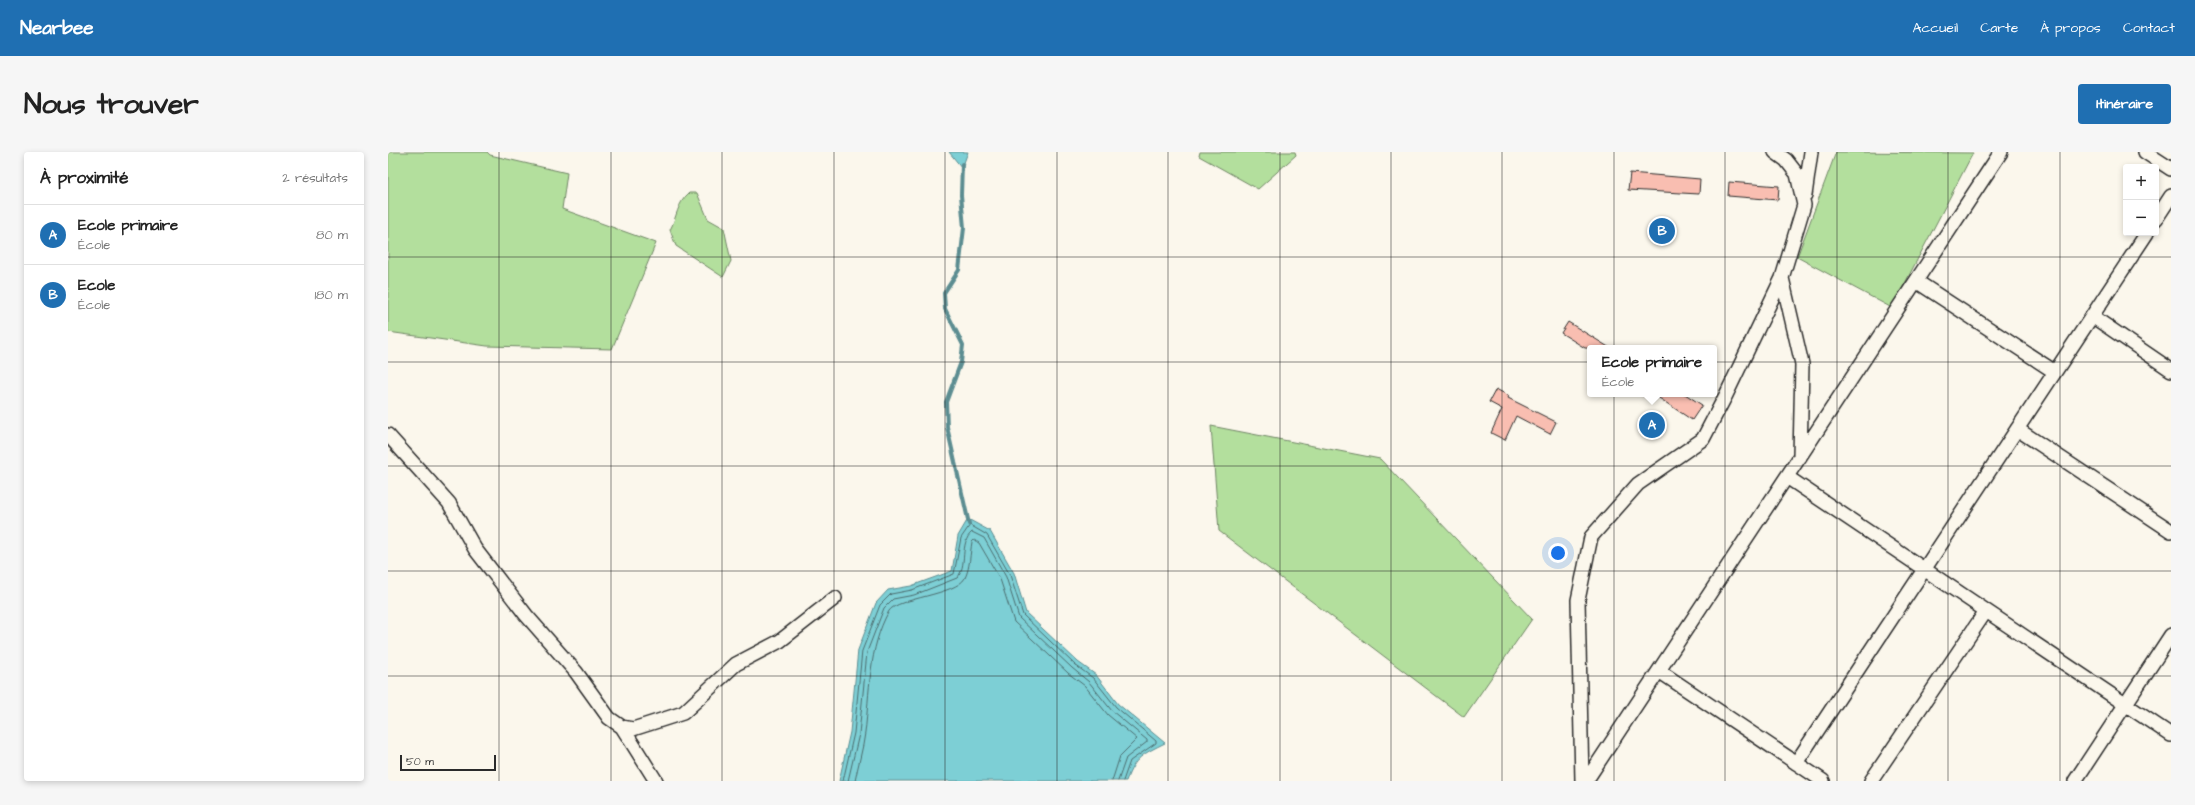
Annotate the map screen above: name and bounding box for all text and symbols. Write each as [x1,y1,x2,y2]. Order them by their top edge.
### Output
text: Nearbee [20,15,94,42]
text: Accueil [1913,18,1958,38]
text: Carte [1980,18,2018,38]
text: À propos [2040,18,2101,38]
text: Contact [2123,18,2175,38]
button: Itinéraire [2078,84,2171,124]
text: Nous trouver [24,85,199,124]
map controls [2123,164,2159,236]
button: + [2123,164,2159,200]
text: À proximité [40,166,129,190]
text: 2 résultats [282,169,348,187]
button: − [2123,200,2159,236]
text: Ecole primaire [78,215,178,236]
pin: B [1649,216,1675,246]
text: A [49,226,57,244]
text: 80 m [316,226,348,244]
text: École [78,236,110,254]
text: Ecole [78,275,115,296]
text: B [48,286,58,304]
text: 180 m [314,286,348,304]
text: École [78,296,110,314]
popup [1587,345,1717,397]
text: Ecole primaire [1602,352,1702,373]
text: École [1602,373,1634,391]
pin: A [1639,410,1665,440]
your location [1548,543,1568,563]
scale bar [400,753,496,772]
text: 50 m [406,754,434,769]

